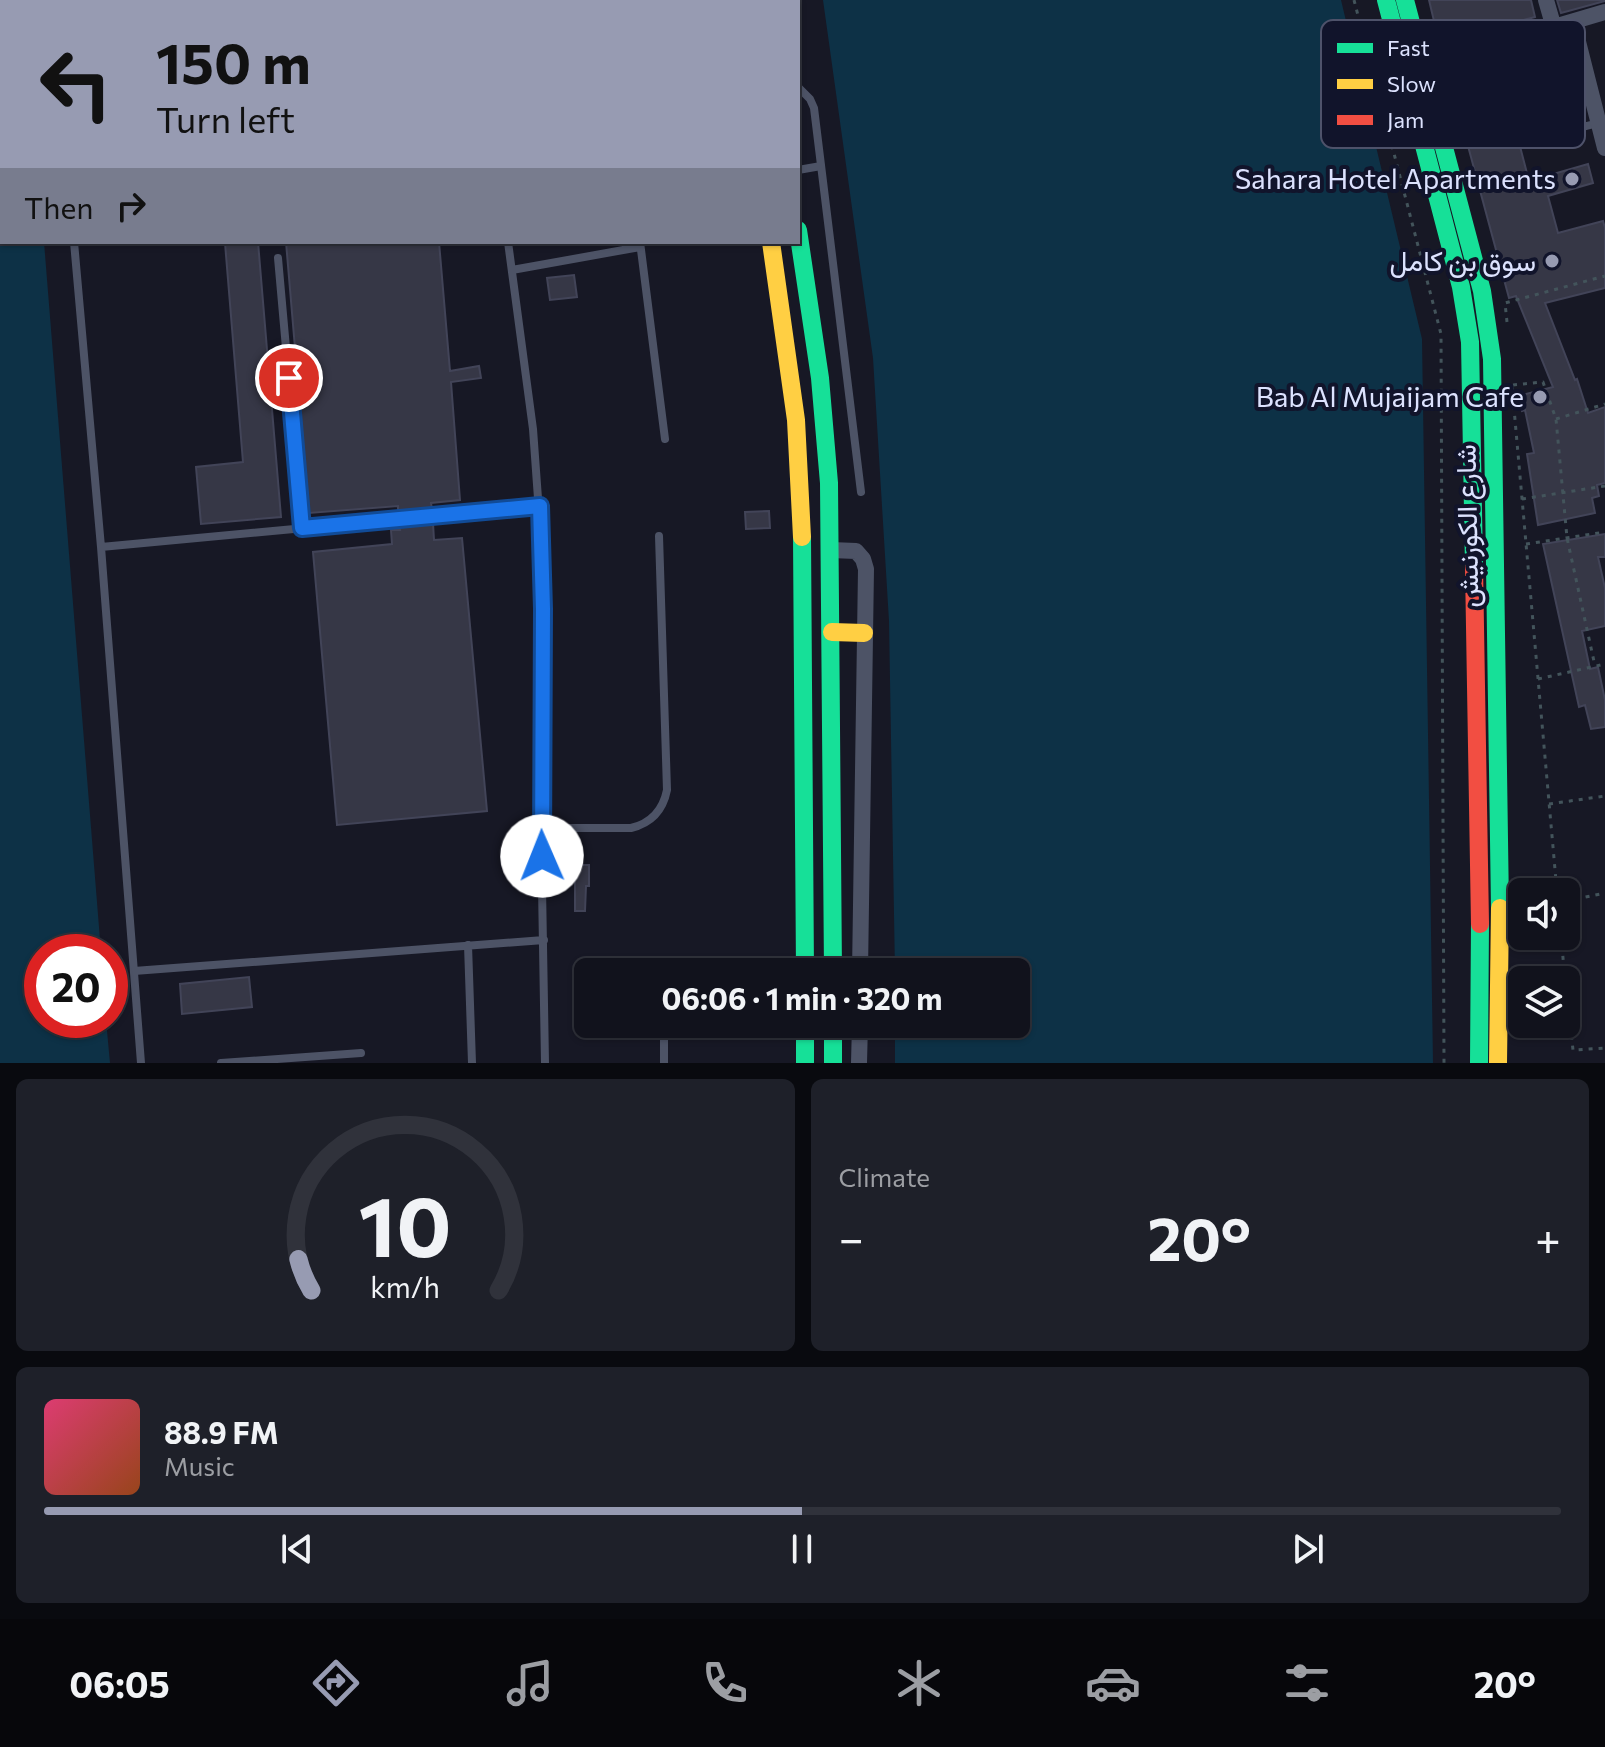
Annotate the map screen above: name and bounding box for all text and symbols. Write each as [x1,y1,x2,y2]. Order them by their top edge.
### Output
legend [1321,20,1585,148]
text: 150 m [156,27,311,96]
icon: left [24,32,128,136]
text: Fast [1387,34,1430,61]
text: Slow [1387,70,1436,97]
text: Turn left [156,96,295,140]
text: Jam [1387,106,1424,133]
place label: Sahara Hotel Apartments [1235,161,1556,195]
marker: Sahara Hotel Apartments [1563,170,1581,188]
icon: right [109,184,153,228]
text: Then [24,188,93,225]
place label: سوق بن كامل [1389,243,1536,279]
marker: سوق بن كامل [1543,252,1561,270]
pin [255,344,323,412]
icon: arrive [267,356,311,400]
place label: Bab Al Mujaijam Cafe [1256,379,1524,413]
marker: Bab Al Mujaijam Cafe [1531,388,1549,406]
street label: شارع الكورنيش [1448,444,1487,608]
position arrow [500,814,584,898]
map controls [1508,878,1580,1038]
button: sound [1508,878,1580,950]
speed limit sign: 20 [24,934,128,1038]
button: layers [1508,966,1580,1038]
text: 06:06 · 1 min · 320 m [662,979,942,1016]
text: Climate [839,1161,930,1192]
text: 10 [359,1172,452,1274]
text: 20° [1148,1200,1251,1273]
text: − [839,1210,864,1264]
text: + [1535,1210,1561,1264]
text: km/h [370,1269,440,1304]
text: 88.9 FM [164,1413,279,1450]
text: Music [164,1450,235,1481]
icon: previous [275,1527,319,1571]
icon: pause [780,1527,824,1571]
icon: next [1286,1527,1330,1571]
icon: directions [308,1655,364,1711]
icon: music [502,1655,558,1711]
icon: phone [697,1655,753,1711]
icon: climate [891,1655,947,1711]
icon: car [1085,1655,1141,1711]
icon: filters [1279,1655,1335,1711]
text: 06:05 [69,1661,170,1705]
text: 20° [1474,1661,1536,1705]

